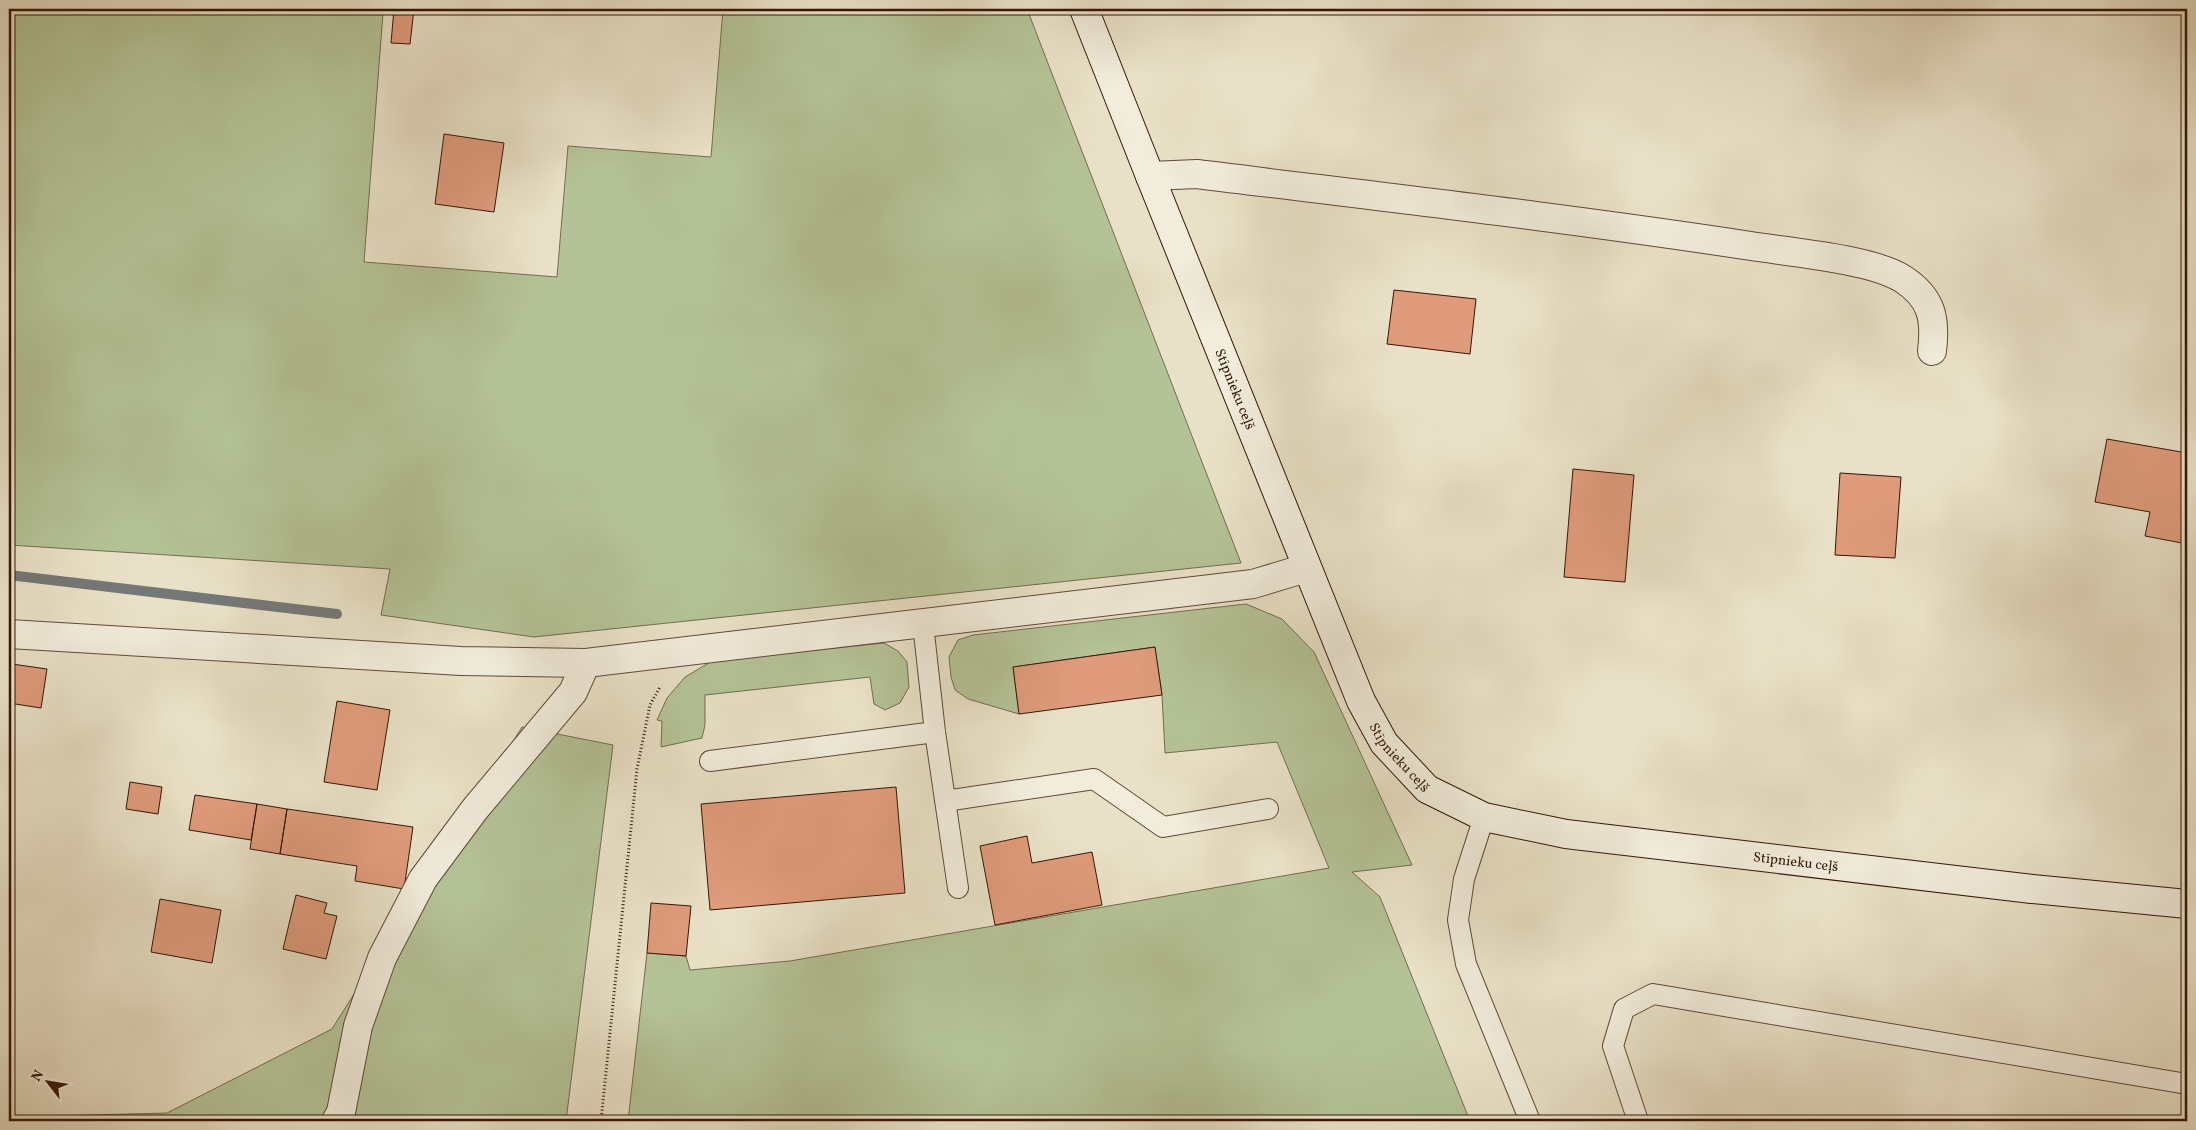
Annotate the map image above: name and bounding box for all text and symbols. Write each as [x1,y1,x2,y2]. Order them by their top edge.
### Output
street label: Stīpnieku ceļš [1209,346,1259,433]
street label: Stīpnieku ceļš [1364,720,1433,797]
street label: Stīpnieku ceļš [1752,848,1839,877]
north arrow [22,1058,72,1108]
text: N [27,1067,49,1085]

